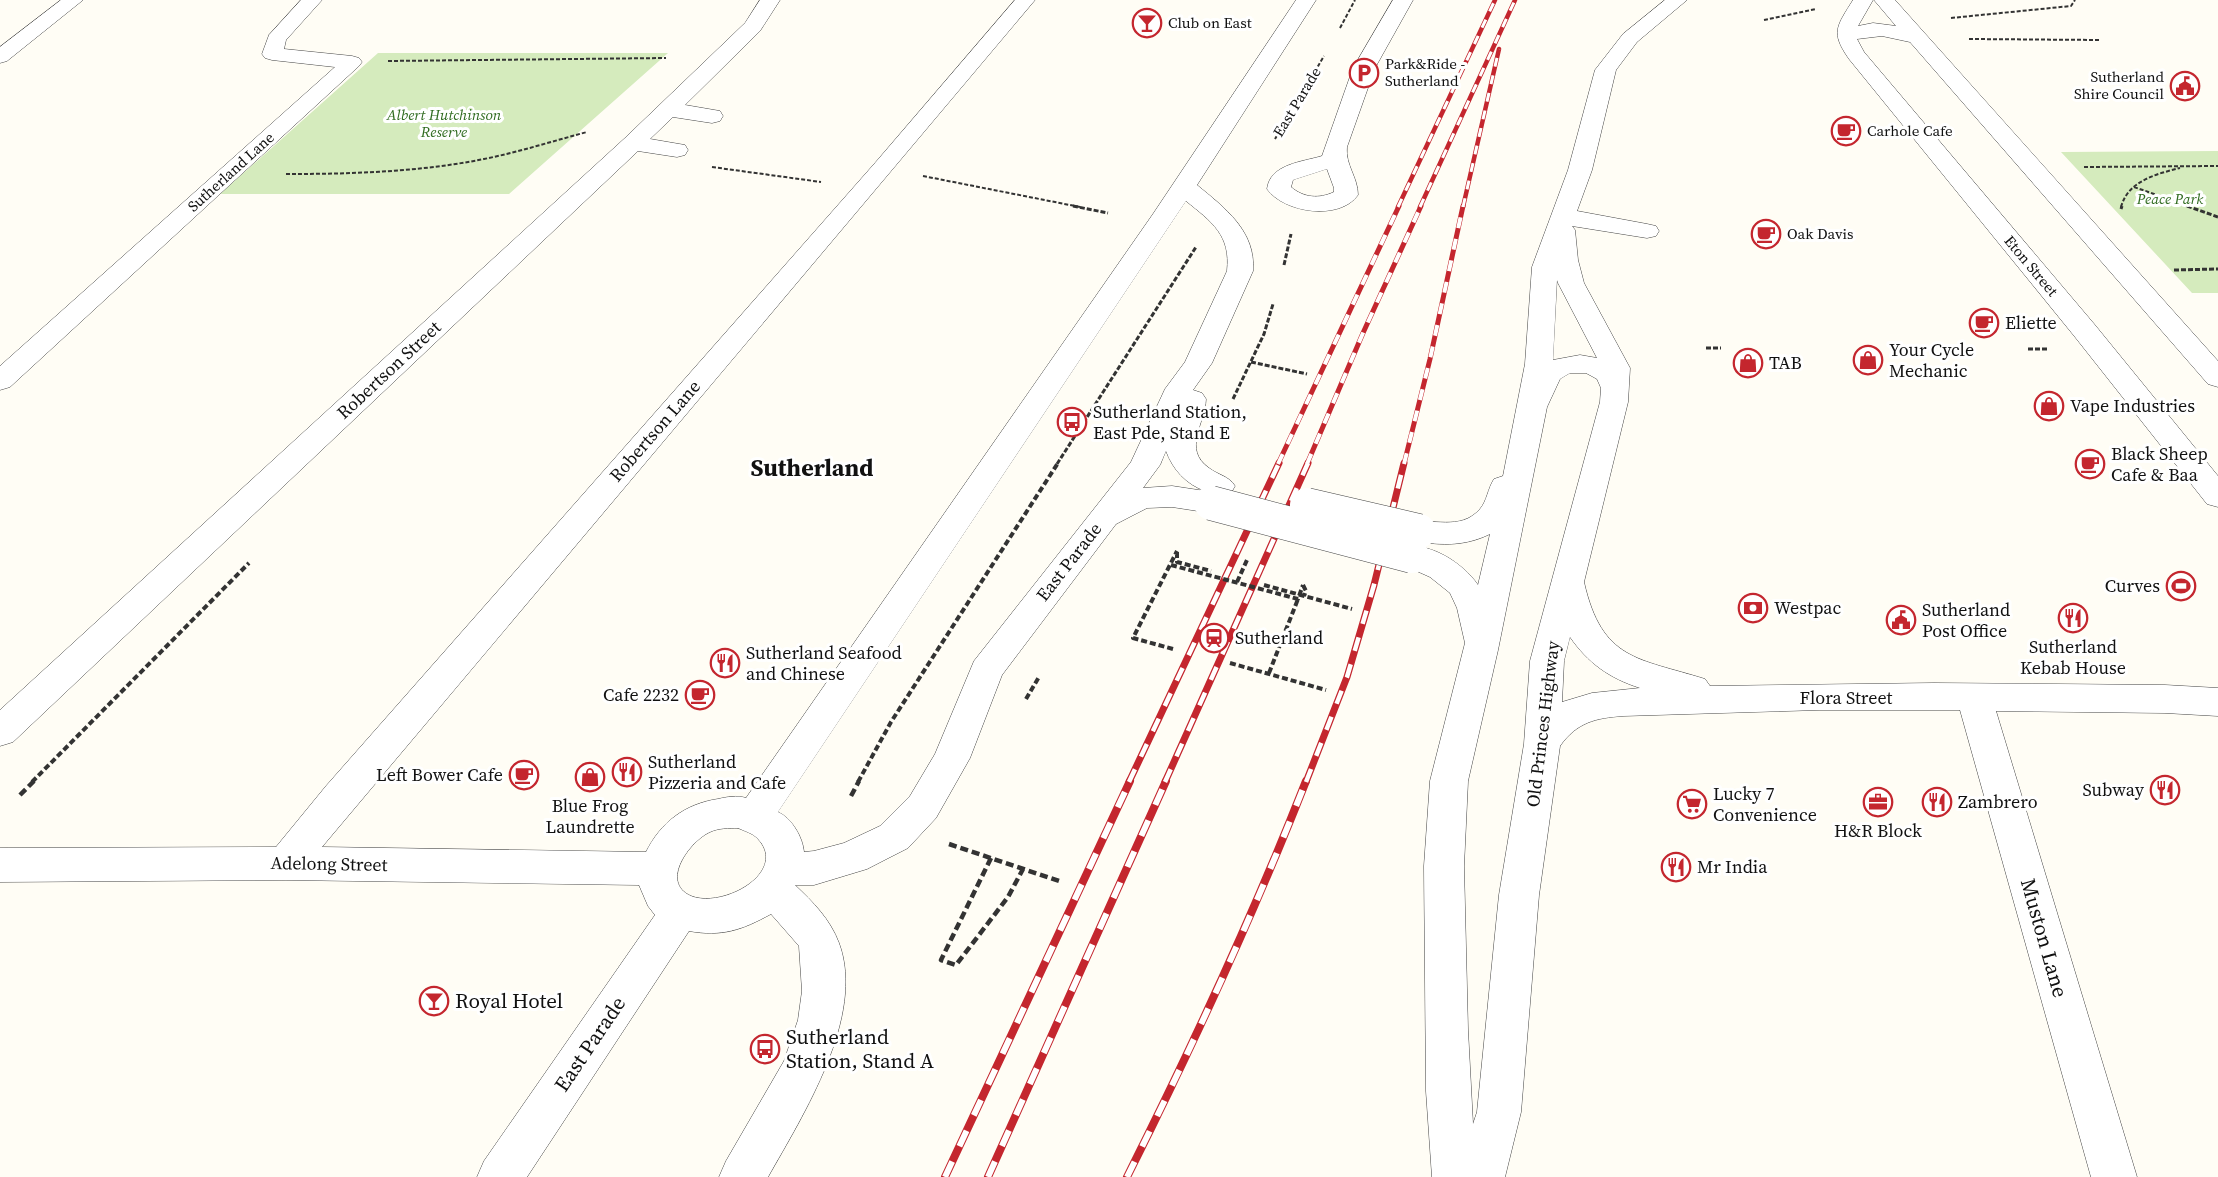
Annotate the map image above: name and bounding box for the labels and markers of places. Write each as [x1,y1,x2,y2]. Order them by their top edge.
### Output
bar icon: Club on East [1131,7,1163,39]
place label: Club on East [1168,12,1252,33]
place label: Park&Ride - Sutherland [1385,53,1465,91]
parking icon: Park&Ride - Sutherland [1348,57,1380,89]
place label: Sutherland Shire Council [2074,66,2165,104]
public building icon: Sutherland Shire Council [2169,70,2201,102]
cafe icon: Carhole Cafe [1830,115,1862,147]
place label: Carhole Cafe [1867,120,1953,141]
cafe icon: Oak Davis [1750,218,1782,250]
place label: Oak Davis [1787,223,1853,244]
cafe icon: Eliette [1968,307,2000,339]
place label: Eliette [2005,310,2057,335]
place label: Your Cycle Mechanic [1889,337,1974,383]
shop icon: Your Cycle Mechanic [1852,344,1884,376]
shop icon: TAB [1732,347,1764,379]
place label: TAB [1769,350,1802,375]
shop icon: Vape Industries [2033,390,2065,422]
place label: Vape Industries [2070,393,2195,418]
place label: Sutherland Station, East Pde, Stand E [1093,399,1247,445]
bus stop icon: Sutherland Station, East Pde, Stand E [1056,406,1088,438]
place label: Black Sheep Cafe & Baa [2111,441,2208,487]
cafe icon: Black Sheep Cafe & Baa [2074,448,2106,480]
sports icon: Curves [2165,570,2197,602]
place label: Curves [2105,573,2160,598]
bank icon: Westpac [1737,592,1769,624]
place label: Westpac [1774,595,1842,620]
place label: Sutherland Post Office [1922,597,2010,643]
restaurant icon: Sutherland Kebab House [2057,602,2089,634]
public building icon: Sutherland Post Office [1885,604,1917,636]
station icon: Sutherland [1198,622,1230,654]
place label: Sutherland [1235,625,1323,650]
place label: Sutherland Kebab House [2020,634,2126,680]
place label: Sutherland Seafood and Chinese [746,640,902,686]
restaurant icon: Sutherland Seafood and Chinese [709,647,741,679]
cafe icon: Cafe 2232 [684,679,716,711]
place label: Cafe 2232 [603,682,679,707]
place label: Sutherland Pizzeria and Cafe [648,749,786,795]
restaurant icon: Sutherland Pizzeria and Cafe [611,756,643,788]
cafe icon: Left Bower Cafe [508,759,540,791]
shop icon: Blue Frog Laundrette [574,761,606,793]
place label: Left Bower Cafe [376,762,503,787]
restaurant icon: Subway [2149,774,2181,806]
place label: Subway [2082,777,2145,802]
place label: Lucky 7 Convenience [1713,781,1817,827]
office icon: H&R Block [1862,786,1894,818]
restaurant icon: Zambrero [1921,786,1953,818]
supermarket icon: Lucky 7 Convenience [1676,788,1708,820]
place label: Zambrero [1958,789,2038,814]
place label: Blue Frog Laundrette [545,793,635,839]
place label: H&R Block [1834,818,1922,843]
restaurant icon: Mr India [1660,851,1692,883]
place label: Mr India [1697,854,1768,879]
bar icon: Royal Hotel [418,985,450,1017]
place label: Royal Hotel [455,986,563,1015]
place label: Sutherland Station, Stand A [786,1022,934,1075]
bus stop icon: Sutherland Station, Stand A [749,1033,781,1065]

